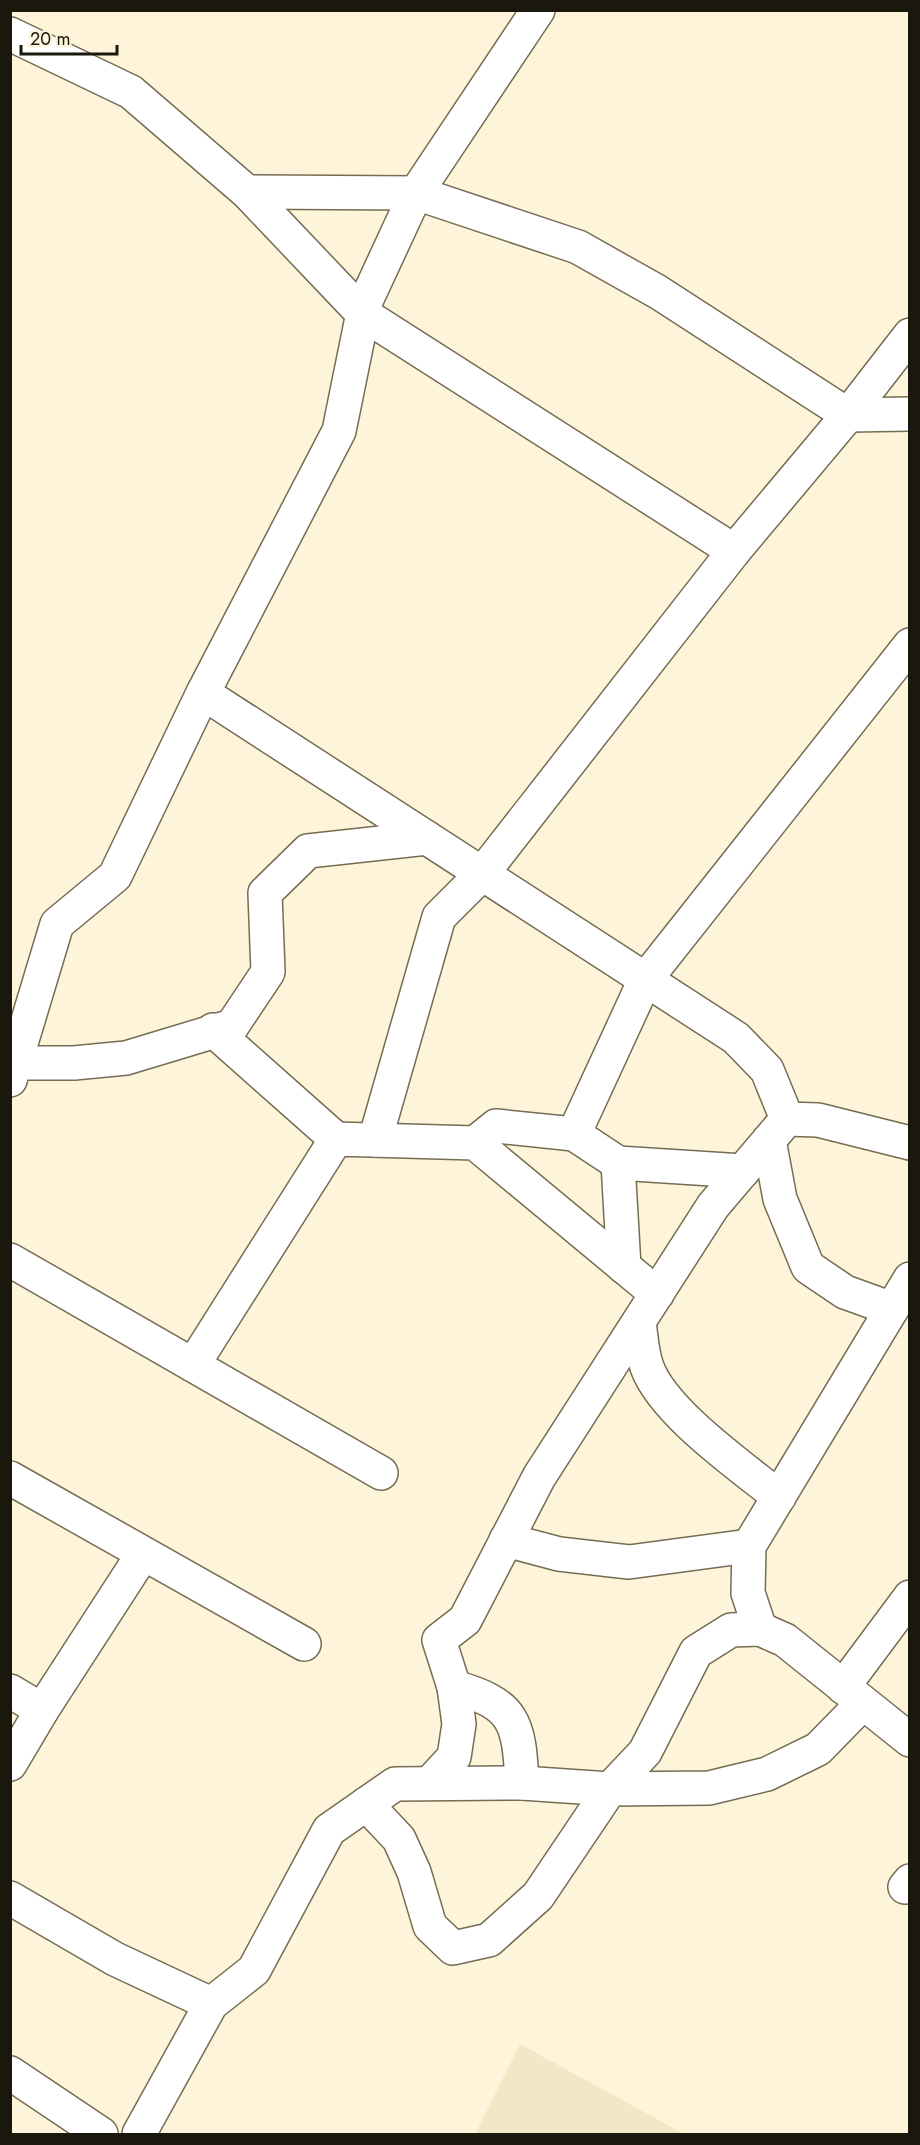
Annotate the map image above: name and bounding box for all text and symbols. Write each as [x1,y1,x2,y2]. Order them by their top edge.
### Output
scale bar [21,18,117,56]
text: 20 m [30,26,70,52]

